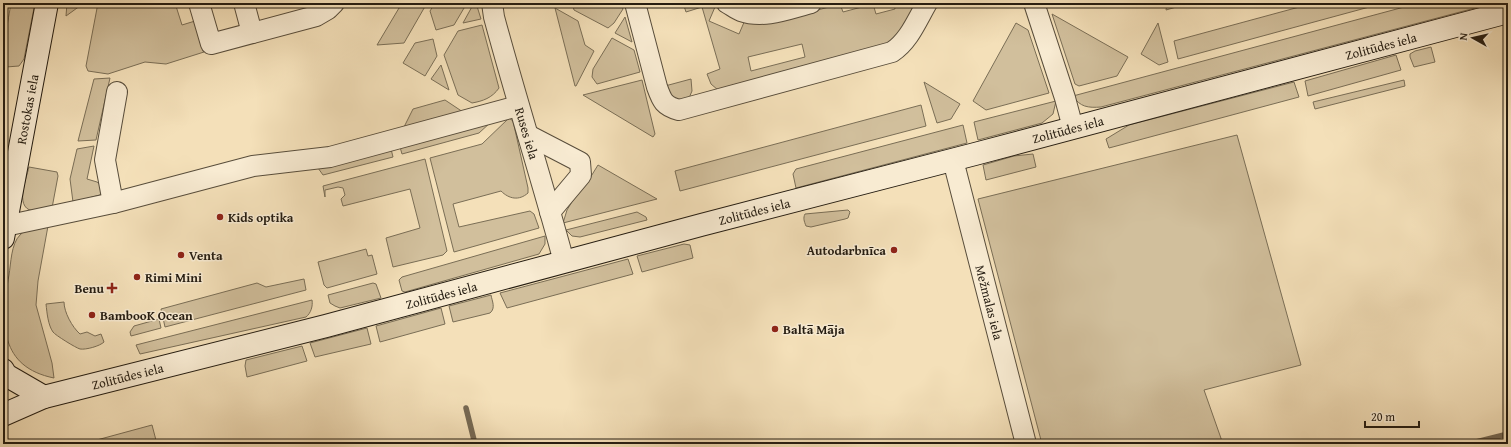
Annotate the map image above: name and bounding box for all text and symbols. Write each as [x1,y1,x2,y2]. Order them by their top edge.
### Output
north arrow [1453,18,1493,58]
street label: Zolitūdes iela [1343,28,1420,65]
text: N [1455,31,1472,41]
street label: Rostokas iela [12,72,44,146]
street label: Ruses iela [510,105,544,162]
street label: Zolitūdes iela [1030,111,1107,148]
street label: Zolitūdes iela [717,193,793,230]
place label: Kids optika [228,208,294,227]
marker: Kids optika [215,212,225,222]
place label: Autodarbnīca [807,241,886,260]
marker: Autodarbnīca [889,245,899,255]
place label: Venta [189,246,223,265]
marker: Venta [176,250,186,260]
street label: Mežmalas iela [970,263,1008,343]
place label: Rimi Mini [145,268,202,287]
marker: Rimi Mini [132,272,142,282]
street label: Zolitūdes iela [404,277,480,314]
place label: Benu [74,279,105,298]
marker: Benu [107,283,117,293]
place label: BambooK Ocean [100,306,193,325]
marker: BambooK Ocean [87,310,97,320]
place label: Baltā Māja [783,320,845,339]
marker: Baltā Māja [770,324,780,334]
street label: Zolitūdes iela [90,358,166,395]
scale bar [1365,403,1419,429]
text: 20 m [1371,408,1395,425]

